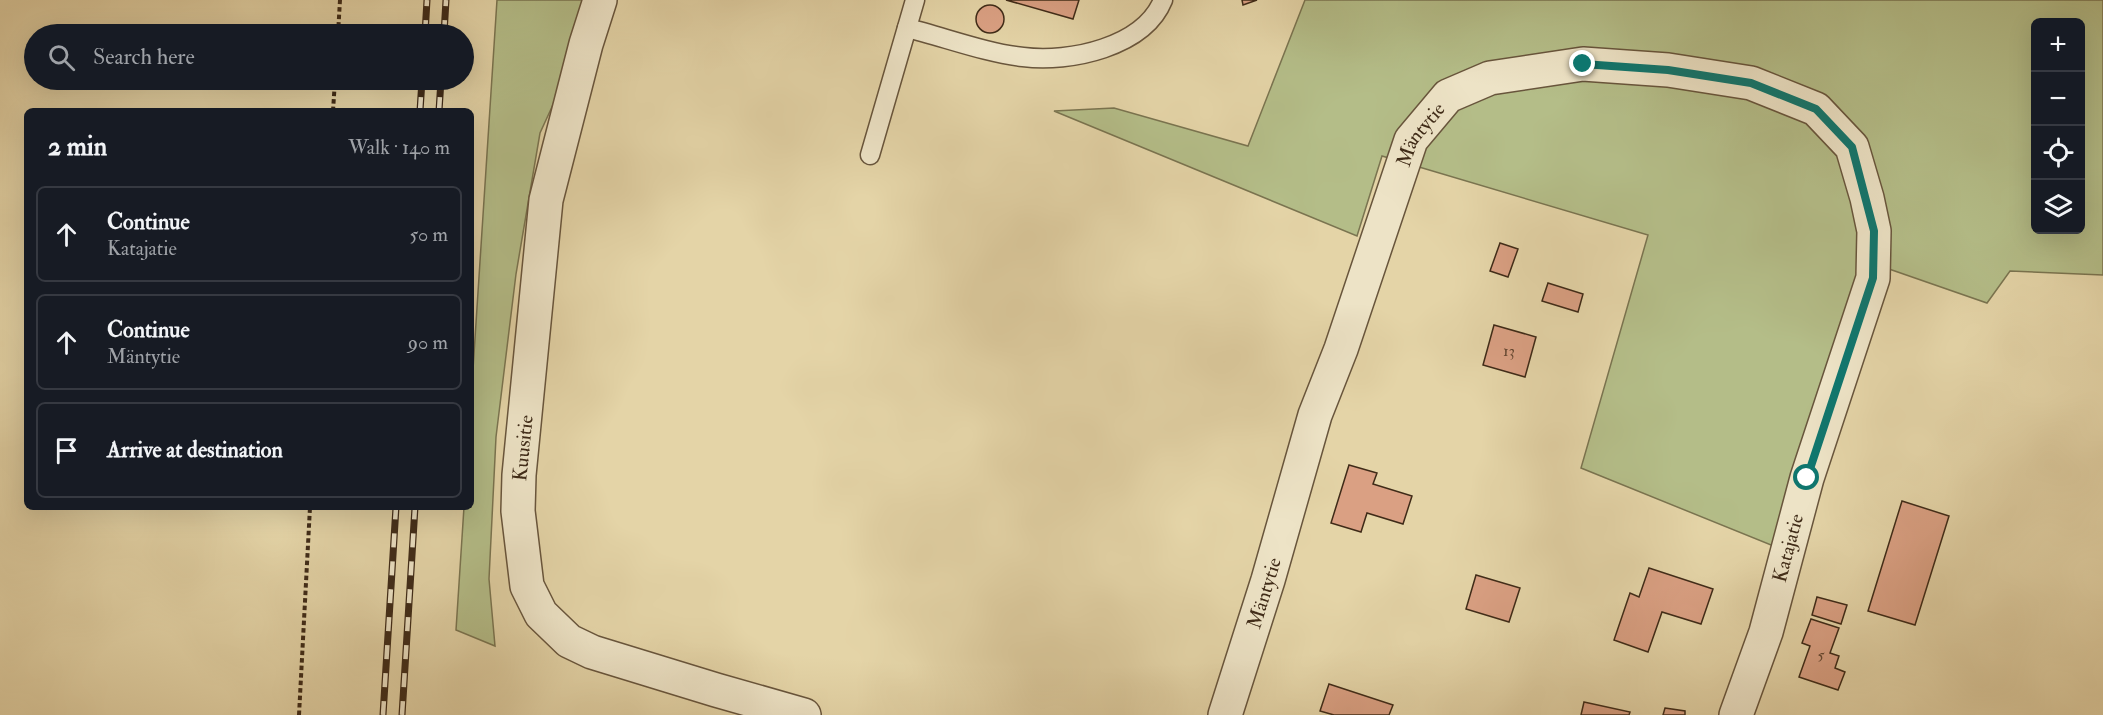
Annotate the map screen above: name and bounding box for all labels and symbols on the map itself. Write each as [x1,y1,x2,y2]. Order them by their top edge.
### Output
route end [1569,50,1595,76]
street label: Mäntytie [1391,97,1450,170]
house number: 13 [1503,341,1515,361]
street label: Kuusitie [507,414,539,482]
route start [1793,464,1819,490]
street label: Katajatie [1767,511,1809,585]
street label: Mäntytie [1241,555,1286,632]
house number: 5 [1817,645,1825,665]

